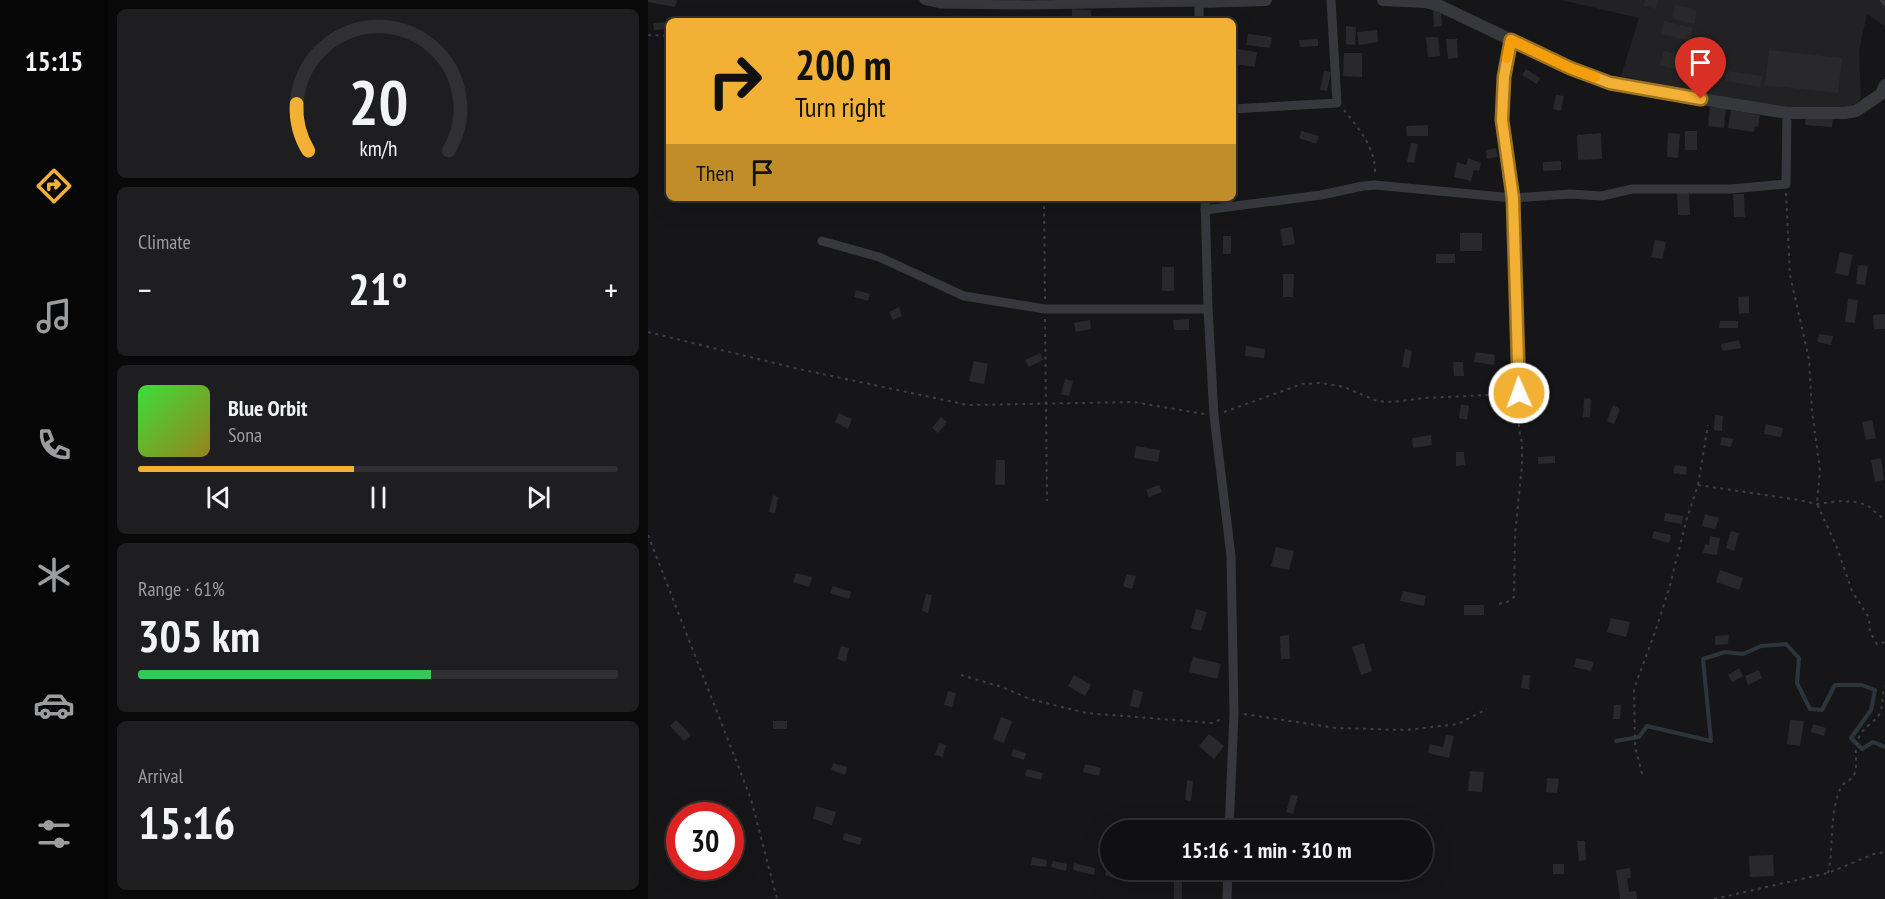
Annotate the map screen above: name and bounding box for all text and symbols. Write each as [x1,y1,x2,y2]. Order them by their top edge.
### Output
text: 200 m [795,37,892,92]
pin [1675,37,1726,99]
icon: right [696,42,774,120]
text: 15:15 [25,44,83,78]
icon: arrive [1684,46,1717,79]
text: 20 [348,61,408,142]
text: Turn right [795,90,886,124]
text: km/h [359,134,397,162]
icon: arrive [746,156,779,189]
text: Then [696,159,734,187]
icon: directions [33,165,75,207]
text: Climate [138,229,191,255]
text: 21° [348,259,408,317]
text: − [138,268,152,311]
text: + [604,268,618,311]
icon: music [33,295,75,337]
position arrow [1487,361,1551,425]
text: Blue Orbit [228,394,307,422]
text: Sona [228,422,262,448]
icon: phone [33,424,75,466]
icon: previous [202,481,235,514]
icon: pause [362,481,395,514]
icon: next [522,481,555,514]
icon: climate [33,554,75,596]
text: Range · 61% [138,576,225,602]
text: 305 km [138,606,260,664]
icon: car [33,684,75,726]
text: Arrival [138,763,183,789]
text: 15:16 [138,793,235,851]
speed limit sign: 30 [666,802,744,880]
icon: filters [33,813,75,855]
text: 15:16 · 1 min · 310 m [1181,836,1352,864]

